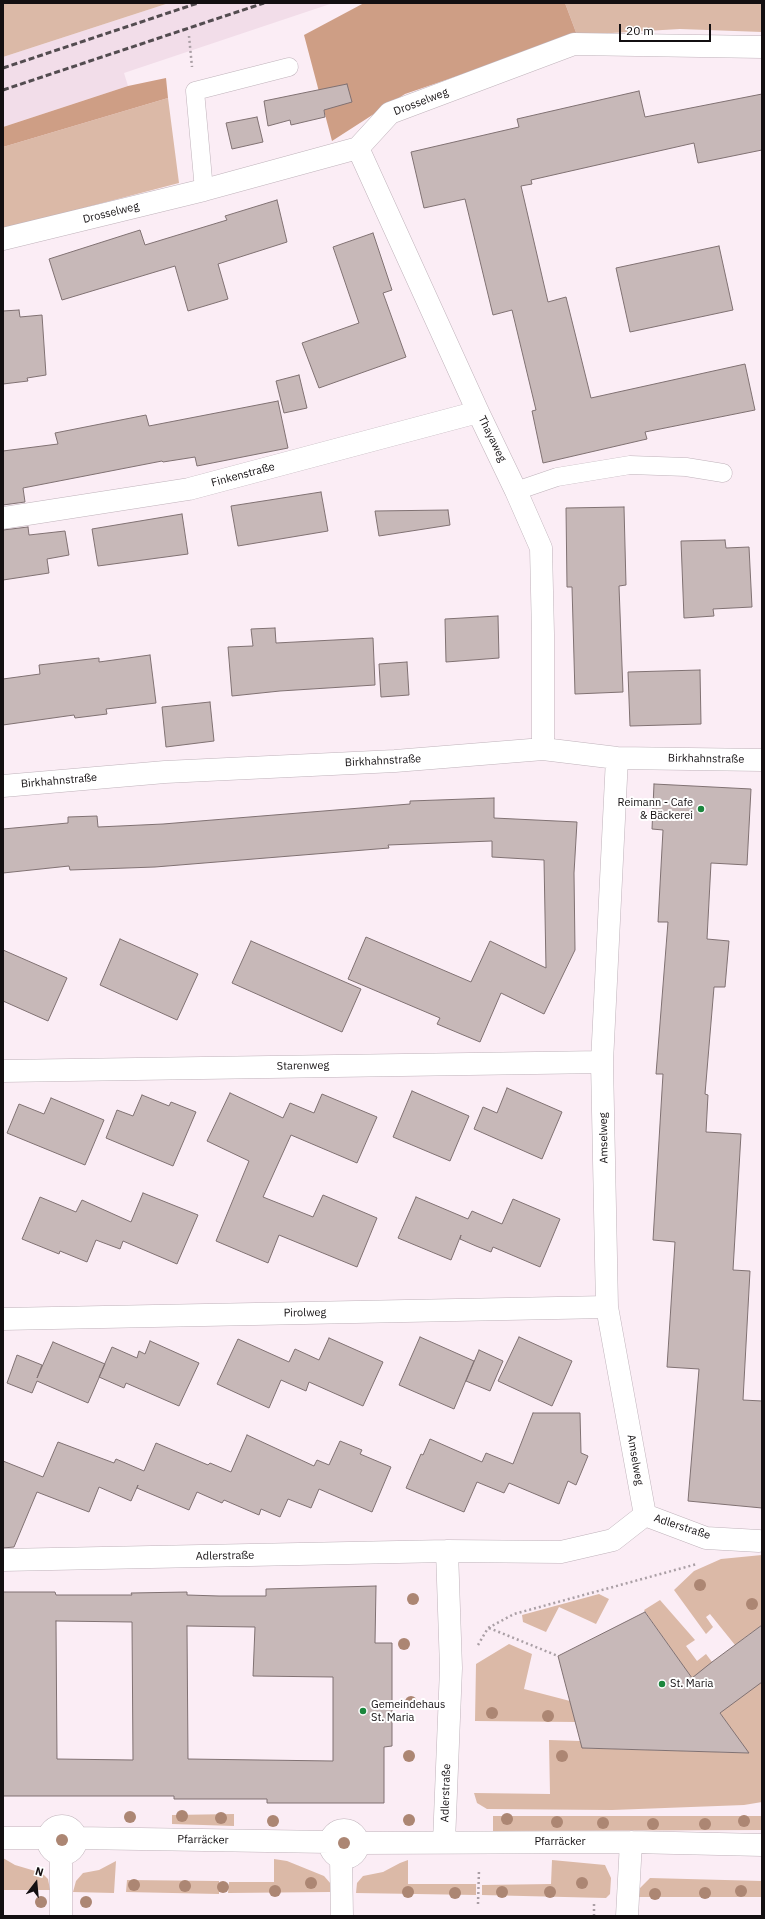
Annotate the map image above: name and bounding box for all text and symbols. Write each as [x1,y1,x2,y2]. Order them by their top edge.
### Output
scale bar [621,16,713,42]
text: 20 m [626,23,654,38]
street label: Drosselweg [392,86,450,118]
street label: Drosselweg [82,200,140,226]
street label: Thayaweg [475,414,509,464]
street label: Finkenstraße [210,460,276,490]
street label: Birkhahnstraße [344,752,422,770]
street label: Birkhahnstraße [668,752,744,766]
street label: Birkhahnstraße [20,771,98,791]
place label: Reimann - Cafe & Bäckerei [618,796,693,822]
marker: Reimann - Cafe & Bäckerei [696,804,706,814]
street label: Starenweg [277,1059,329,1073]
street label: Amselweg [597,1112,611,1164]
street label: Pirolweg [284,1306,326,1320]
street label: Amselweg [624,1434,646,1486]
street label: Adlerstraße [652,1512,712,1542]
street label: Adlerstraße [196,1549,254,1563]
place label: St. Maria [670,1677,713,1691]
marker: St. Maria [657,1679,667,1689]
place label: Gemeindehaus St. Maria [371,1698,445,1724]
marker: Gemeindehaus St. Maria [358,1706,368,1716]
street label: Adlerstraße [438,1763,454,1823]
street label: Pfarräcker [177,1833,229,1847]
street label: Pfarräcker [534,1835,586,1849]
north arrow [16,1863,56,1903]
text: N [34,1864,45,1879]

